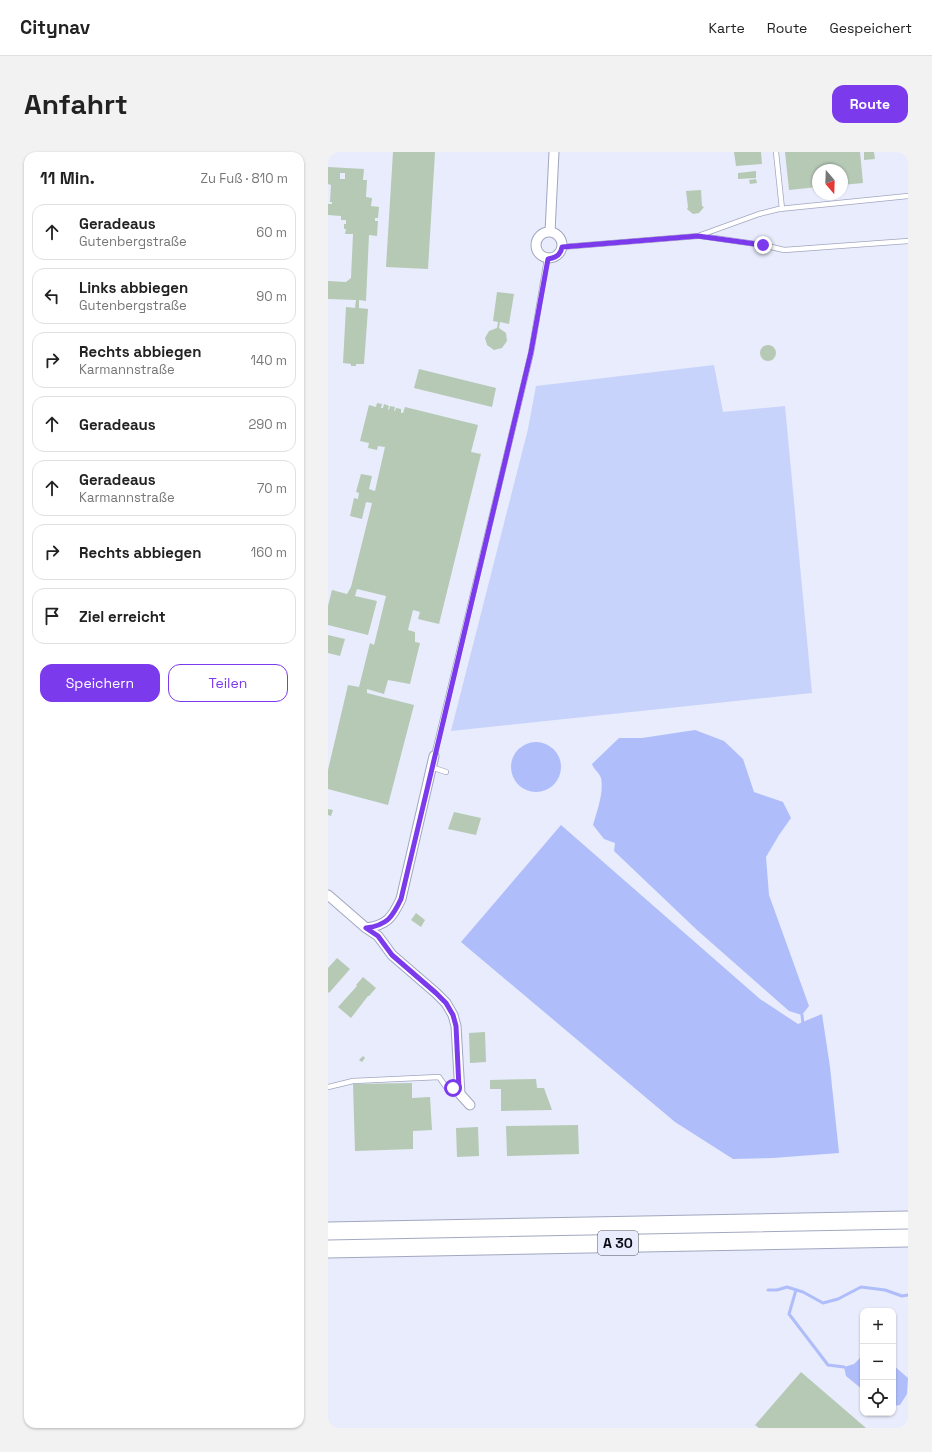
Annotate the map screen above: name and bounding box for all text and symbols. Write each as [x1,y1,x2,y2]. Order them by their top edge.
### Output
text: Citynav [20,15,90,40]
text: Karte [709,19,745,37]
text: Route [767,19,807,37]
text: Gespeichert [829,19,912,37]
button: Route [832,85,908,123]
text: Anfahrt [24,86,128,122]
north arrow [812,164,848,200]
text: 11 Min. [40,167,95,189]
text: Zu Fuß · 810 m [201,170,288,187]
text: Geradeaus [79,214,156,233]
icon: ahead [41,221,63,243]
text: 60 m [256,224,287,241]
text: Gutenbergstraße [79,233,187,250]
route end [754,236,772,254]
text: Links abbiegen [79,278,188,297]
icon: left [41,285,63,307]
text: 90 m [256,288,287,305]
text: Gutenbergstraße [79,297,187,314]
text: Rechts abbiegen [79,342,201,361]
icon: right [41,349,63,371]
text: 140 m [251,352,287,369]
text: Karmannstraße [79,361,175,378]
icon: ahead [41,413,63,435]
text: Geradeaus [79,415,156,434]
text: 290 m [248,416,287,433]
text: Geradeaus [79,470,156,489]
icon: ahead [41,477,63,499]
text: 70 m [257,480,287,497]
text: Karmannstraße [79,489,175,506]
icon: right [41,541,63,563]
text: Rechts abbiegen [79,543,201,562]
text: 160 m [251,544,287,561]
icon: arrive [41,605,63,627]
text: Ziel erreicht [79,607,166,626]
button: Speichern [40,664,160,702]
button: Teilen [168,664,288,702]
route start [444,1079,462,1097]
road number: A 30 [598,1231,638,1255]
map controls [860,1308,896,1416]
button: + [860,1308,896,1344]
button: − [860,1344,896,1380]
button: locate [860,1380,896,1416]

